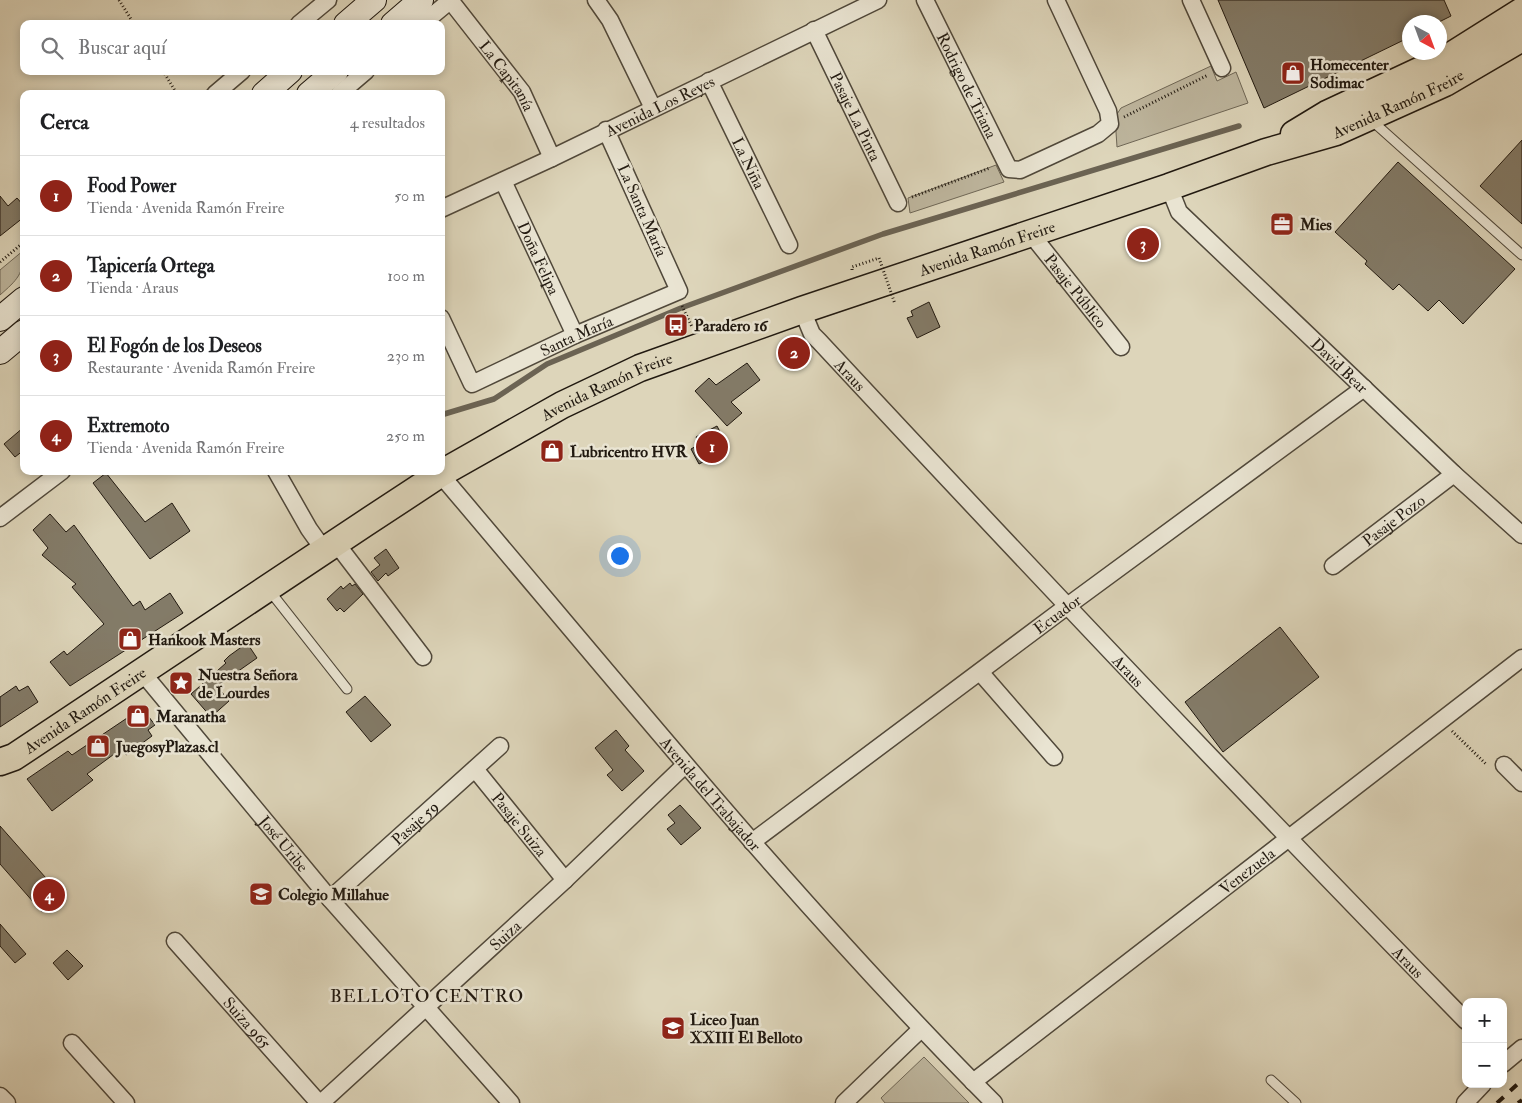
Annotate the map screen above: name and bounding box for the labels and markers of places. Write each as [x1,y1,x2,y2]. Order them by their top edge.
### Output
place label: Homecenter Sodimac [1310,55,1390,93]
shop icon: Homecenter Sodimac [1280,60,1306,86]
office icon: Mies [1269,211,1295,237]
place label: Mies [1299,215,1332,235]
pin: 3 [1127,225,1159,263]
bus stop icon: Paradero 16 [663,312,689,338]
place label: Paradero 16 [694,316,769,336]
pin: 2 [778,334,810,372]
pin: 1 [696,428,728,466]
shop icon: Lubricentro HVR [539,438,565,464]
place label: Lubricentro HVR [570,442,689,462]
shop icon: Hankook Masters [117,626,143,652]
place label: Hankook Masters [148,630,261,650]
place label: Nuestra Señora de Lourdes [197,665,298,703]
place icon: Nuestra Señora de Lourdes [168,670,194,696]
shop icon: Maranatha [125,703,151,729]
place label: Maranatha [155,707,226,727]
shop icon: JuegosyPlazas.cl [85,733,111,759]
place label: JuegosyPlazas.cl [115,737,219,758]
pin: 4 [33,876,65,914]
school or university icon: Colegio Millahue [248,881,274,907]
place label: Colegio Millahue [278,885,389,906]
place label: Liceo Juan XXIII El Belloto [690,1010,803,1048]
school or university icon: Liceo Juan XXIII El Belloto [660,1015,686,1041]

